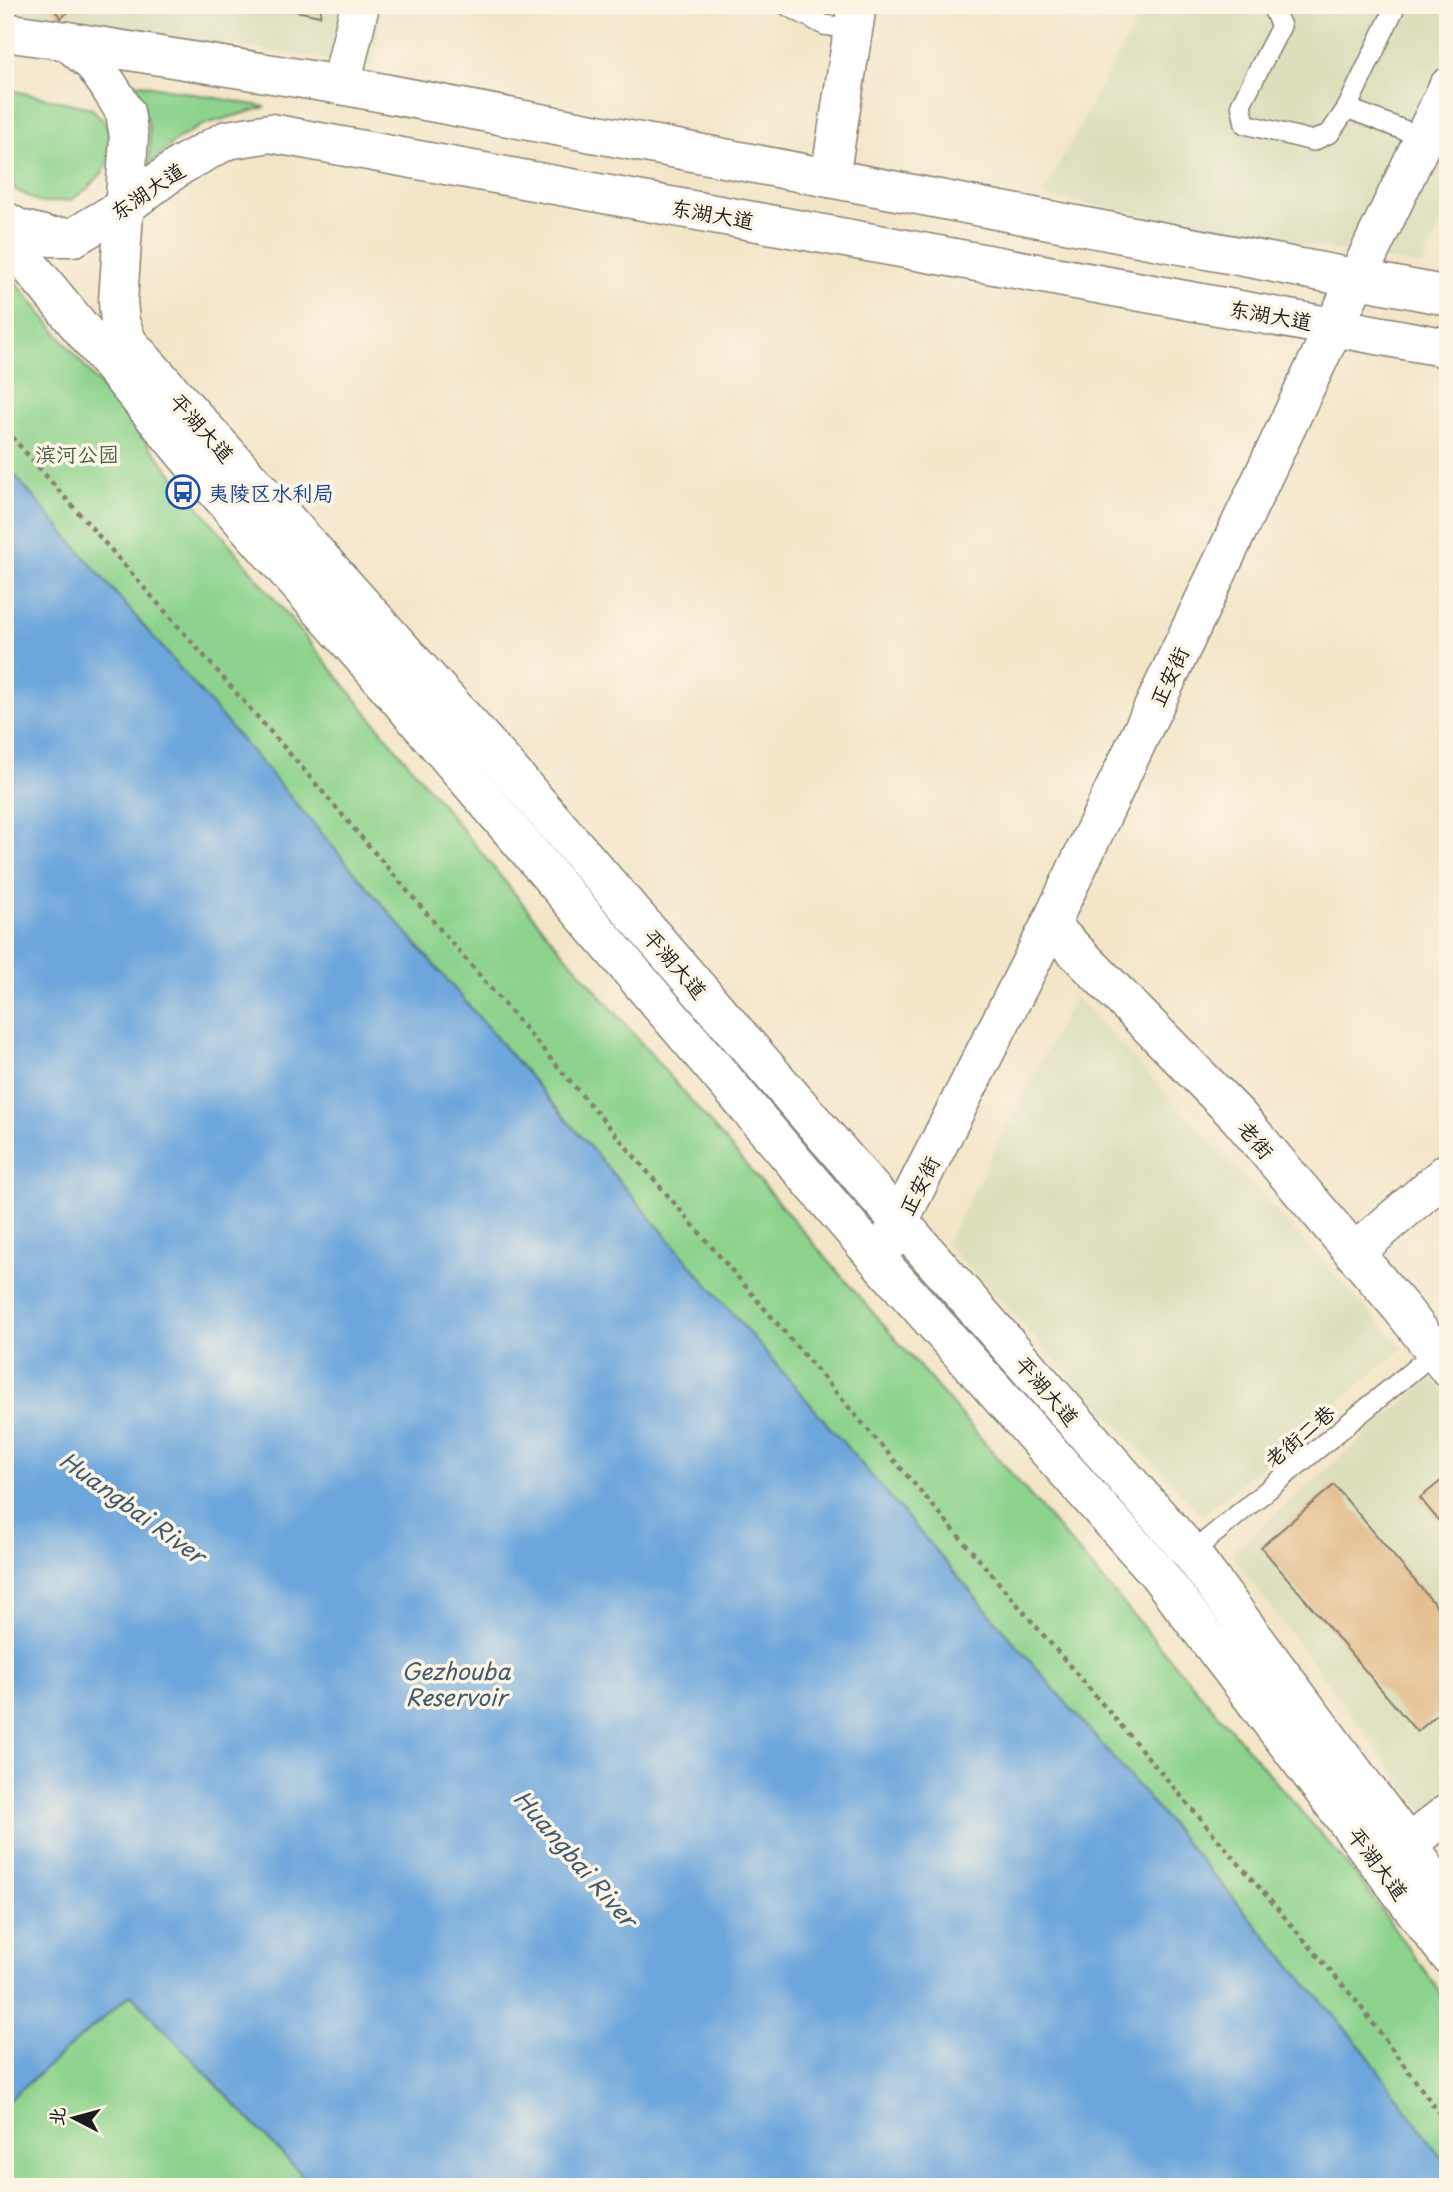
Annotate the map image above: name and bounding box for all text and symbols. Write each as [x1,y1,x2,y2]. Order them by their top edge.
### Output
street label: 东湖大道 [103,153,191,227]
street label: 东湖大道 [669,190,757,236]
street label: 东湖大道 [1227,291,1315,337]
street label: 平湖大道 [163,385,243,469]
park label: 滨河公园 [35,437,119,469]
bus stop icon: 夷陵区水利局 [164,473,202,511]
place label: 夷陵区水利局 [208,476,334,508]
street label: 正安街 [1140,641,1196,711]
street label: 平湖大道 [636,921,716,1005]
street label: 老街 [1231,1113,1283,1165]
street label: 正安街 [889,1150,947,1220]
street label: 平湖大道 [1008,1348,1088,1432]
street label: 老街二巷 [1257,1396,1341,1474]
water label: Huangbai River [53,1442,216,1574]
water label: Gezhouba Reservoir [401,1653,511,1714]
water label: Huangbai River [506,1782,648,1937]
street label: 平湖大道 [1341,1820,1417,1906]
north arrow [38,2084,108,2154]
text: 北 [41,2105,71,2127]

